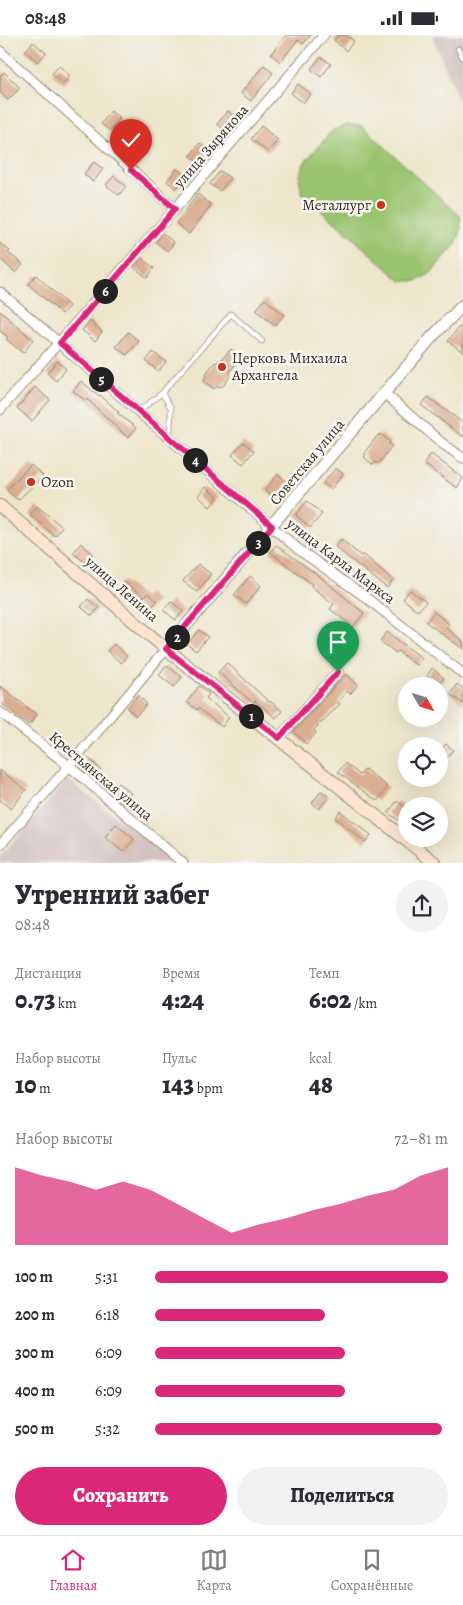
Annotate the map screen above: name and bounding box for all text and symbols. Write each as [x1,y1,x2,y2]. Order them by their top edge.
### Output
text: 08:48 [25,5,66,31]
street label: улица Зырянова [169,100,253,193]
pin [110,119,152,170]
icon: check [117,126,145,154]
place label: Металлург [302,195,372,215]
marker: Металлург [375,199,387,211]
pin: 6 [92,279,118,303]
text: 6 [102,282,109,301]
place label: Церковь Михаила Архангела [231,348,348,385]
marker: Церковь Михаила Архангела [216,361,228,373]
pin: 5 [88,367,114,391]
text: 5 [99,370,104,389]
street label: Советская улица [265,415,349,509]
pin: 4 [182,447,208,473]
text: 4 [192,451,199,470]
place label: Ozon [41,472,74,492]
marker: Ozon [25,476,37,488]
street label: улица Карла Маркса [282,513,399,608]
pin: 3 [246,531,270,555]
text: 3 [255,534,262,553]
street label: улица Ленина [80,551,163,626]
pin [317,621,359,672]
pin: 2 [164,625,190,649]
text: 2 [174,628,181,647]
icon: arrive [324,628,352,656]
north arrow [398,677,448,727]
map controls [398,677,448,847]
pin: 1 [238,703,264,729]
text: 1 [249,707,254,726]
street label: Крестьянская улица [45,727,157,825]
button: locate [398,737,448,787]
button: layers [398,797,448,847]
text: Утренний забег [15,876,209,914]
button: share [396,880,448,932]
text: 08:48 [15,914,50,936]
text: Дистанция [15,964,82,983]
text: Время [162,964,200,983]
text: Темп [309,964,340,983]
text: 0.73 [15,983,55,1017]
text: 4:24 [162,983,204,1017]
text: 6:02 [309,983,351,1017]
text: km [55,994,77,1013]
text: /km [351,994,377,1013]
text: Набор высоты [15,1049,101,1068]
text: Пульс [162,1049,197,1068]
text: kcal [309,1049,331,1068]
text: 10 [15,1068,36,1102]
text: 143 [162,1068,194,1102]
text: 48 [309,1068,333,1102]
text: m [36,1079,51,1098]
text: bpm [194,1079,223,1098]
text: Набор высоты [15,1128,113,1150]
text: 72–81 m [394,1128,448,1150]
text: 100 m [15,1266,53,1288]
text: 5:31 [95,1266,118,1288]
text: 200 m [15,1304,55,1326]
text: 6:18 [95,1304,119,1326]
text: 300 m [15,1342,54,1364]
text: 6:09 [95,1342,122,1364]
text: 400 m [15,1380,55,1402]
text: 6:09 [95,1380,122,1402]
text: 500 m [15,1418,54,1440]
text: 5:32 [95,1418,120,1440]
button: Сохранить [15,1467,227,1525]
button: Поделиться [237,1467,448,1525]
tab: Главная [50,1546,97,1595]
tab: Карта [196,1546,232,1595]
tab: Сохранённые [331,1546,413,1595]

